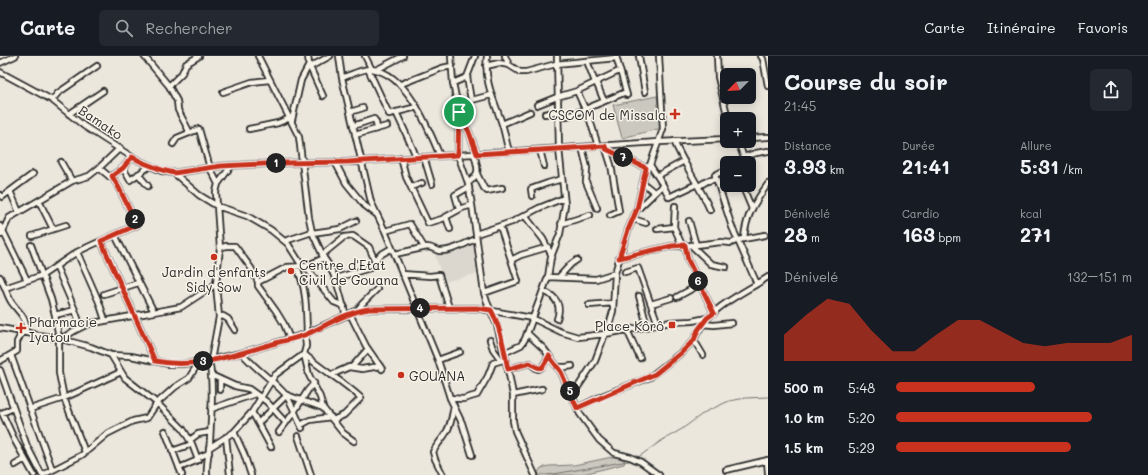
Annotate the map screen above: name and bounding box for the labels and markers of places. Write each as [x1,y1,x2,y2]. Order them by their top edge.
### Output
pin [442,95,476,129]
place label: CSCOM de Missala [548,106,666,123]
marker: CSCOM de Missala [669,108,681,120]
pin: 7 [613,147,633,167]
pin: 1 [266,153,286,173]
pin: 2 [125,209,145,229]
marker: Jardin d'enfants Sidy Sow [209,252,219,262]
place label: Centre d'Etat Civil de Gouana [299,256,399,288]
place label: Jardin d'enfants Sidy Sow [162,263,266,295]
marker: Centre d'Etat Civil de Gouana [286,266,296,276]
pin: 6 [688,271,708,291]
pin: 4 [410,298,430,318]
place label: Pharmacie Iyatou [29,313,97,345]
place label: Place Kôrô [595,317,664,334]
marker: Place Kôrô [667,320,677,330]
marker: Pharmacie Iyatou [16,323,26,333]
pin: 3 [193,351,213,371]
place label: GOUANA [409,367,465,384]
marker: GOUANA [396,370,406,380]
pin: 5 [560,381,580,401]

